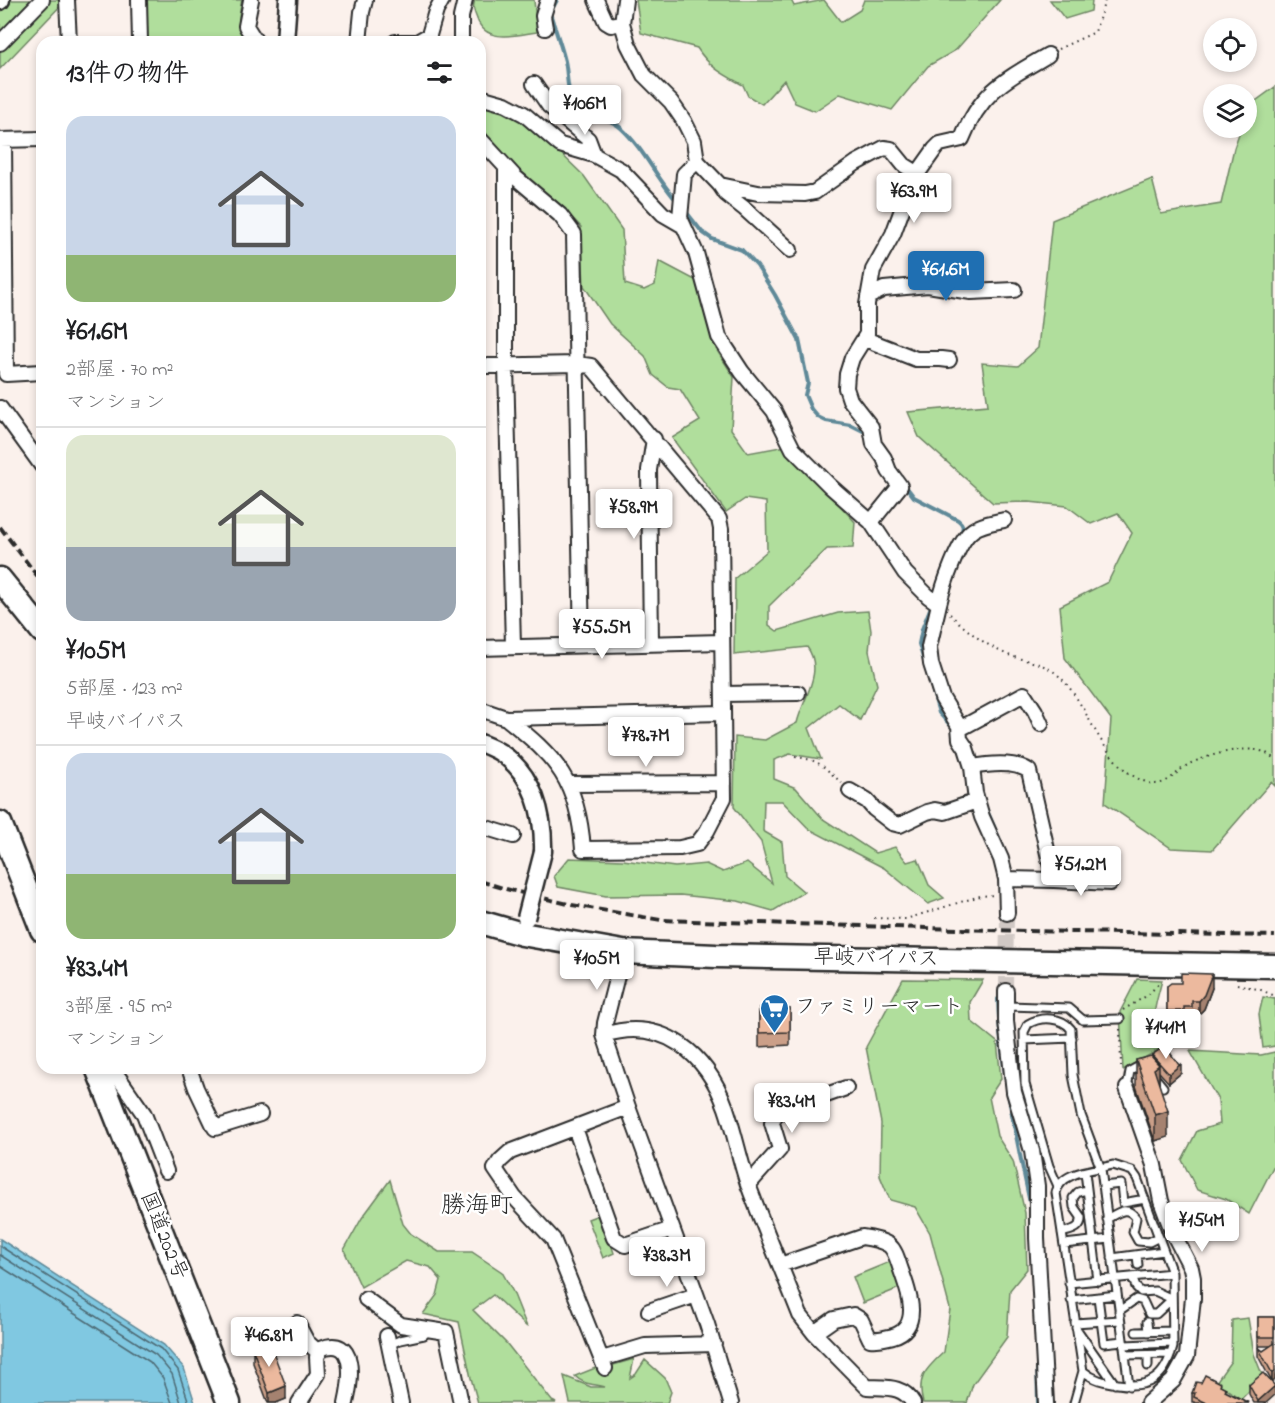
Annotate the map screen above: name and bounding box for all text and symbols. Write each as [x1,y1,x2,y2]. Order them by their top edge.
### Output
map controls [1203,18,1257,138]
button: locate [1203,18,1257,72]
text: 13件の物件 [66,56,189,94]
icon: filters [423,56,456,89]
button: layers [1203,84,1257,138]
pin: ¥106M [543,85,627,136]
text: ¥106M [563,90,607,119]
icon: home [207,155,315,263]
pin: ¥63.9M [865,173,963,224]
text: ¥63.9M [890,178,938,207]
pin: ¥61.6M [897,251,995,302]
text: ¥61.6M [922,256,970,285]
text: ¥61.6M [66,314,128,352]
text: 2部屋 · 70 m² [66,356,174,385]
text: マンション [66,389,165,418]
icon: home [207,474,315,582]
pin: ¥58.9M [585,489,683,540]
text: ¥58.9M [610,494,658,523]
pin: ¥55.5M [553,609,651,660]
text: ¥55.5M [573,614,631,643]
text: ¥105M [66,633,126,671]
text: 5部屋 · 123 m² [66,675,183,704]
text: 早岐バイパス [66,708,186,737]
pin: ¥78.7M [597,717,695,768]
text: ¥78.7M [622,722,670,751]
icon: home [207,792,315,900]
pin: ¥51.2M [1032,846,1130,897]
text: ¥51.2M [1055,851,1107,880]
pin: ¥105M [555,940,639,991]
street label: 早岐バイパス [813,943,939,975]
text: ¥105M [574,945,620,974]
text: ¥83.4M [66,951,128,989]
supermarket icon: ファミリーマート [758,992,790,1034]
text: 3部屋 · 95 m² [66,993,172,1022]
place label: ファミリーマート [795,993,963,1023]
pin: ¥141M [1124,1009,1208,1060]
text: ¥141M [1146,1014,1186,1043]
text: マンション [66,1026,165,1055]
pin: ¥83.4M [743,1083,841,1134]
text: ¥83.4M [768,1088,816,1117]
street label: 国道202号 [132,1187,194,1285]
district label: 勝海町 [441,1189,513,1224]
pin: ¥154M [1160,1202,1244,1253]
text: ¥154M [1179,1207,1225,1236]
pin: ¥38.3M [618,1237,716,1288]
text: ¥38.3M [643,1242,691,1271]
pin: ¥46.8M [220,1317,318,1368]
text: ¥46.8M [245,1322,293,1351]

